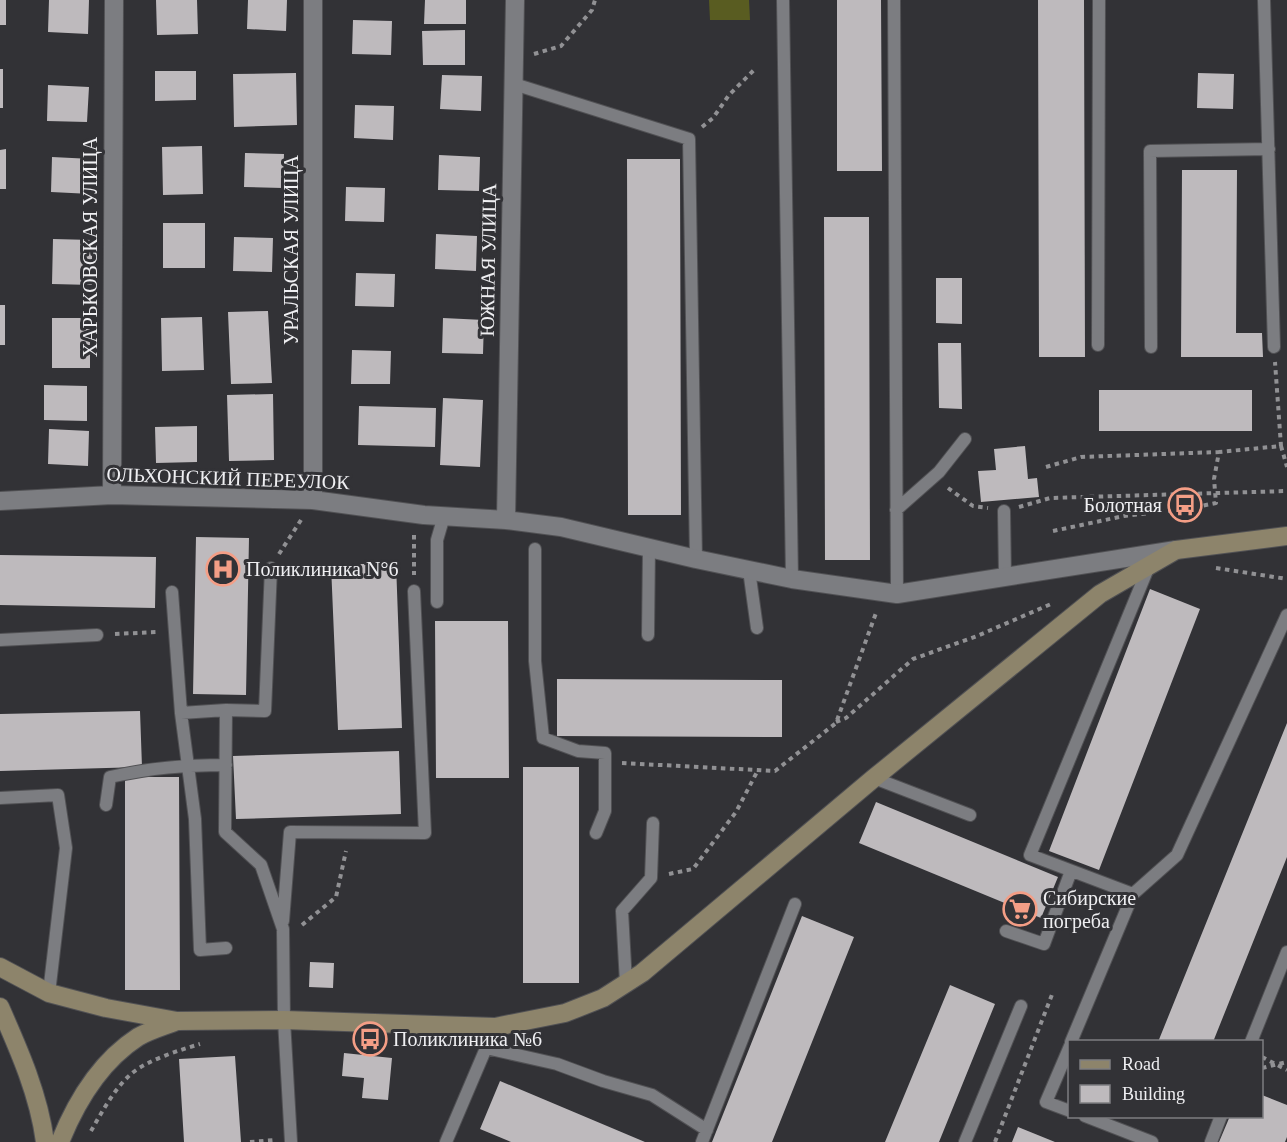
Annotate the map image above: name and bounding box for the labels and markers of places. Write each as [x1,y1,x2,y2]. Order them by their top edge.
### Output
bus stop icon: Болотная [1167,487,1203,523]
place label: Болотная [1084,494,1162,516]
hospital icon: Поликлиника N°6 [205,551,241,587]
place label: Поликлиника N°6 [246,558,398,580]
place label: Сибирские погреба [1043,887,1136,933]
supermarket icon: Сибирские погреба [1002,891,1038,927]
bus stop icon: Поликлиника №6 [352,1021,388,1057]
place label: Поликлиника №6 [393,1028,542,1050]

